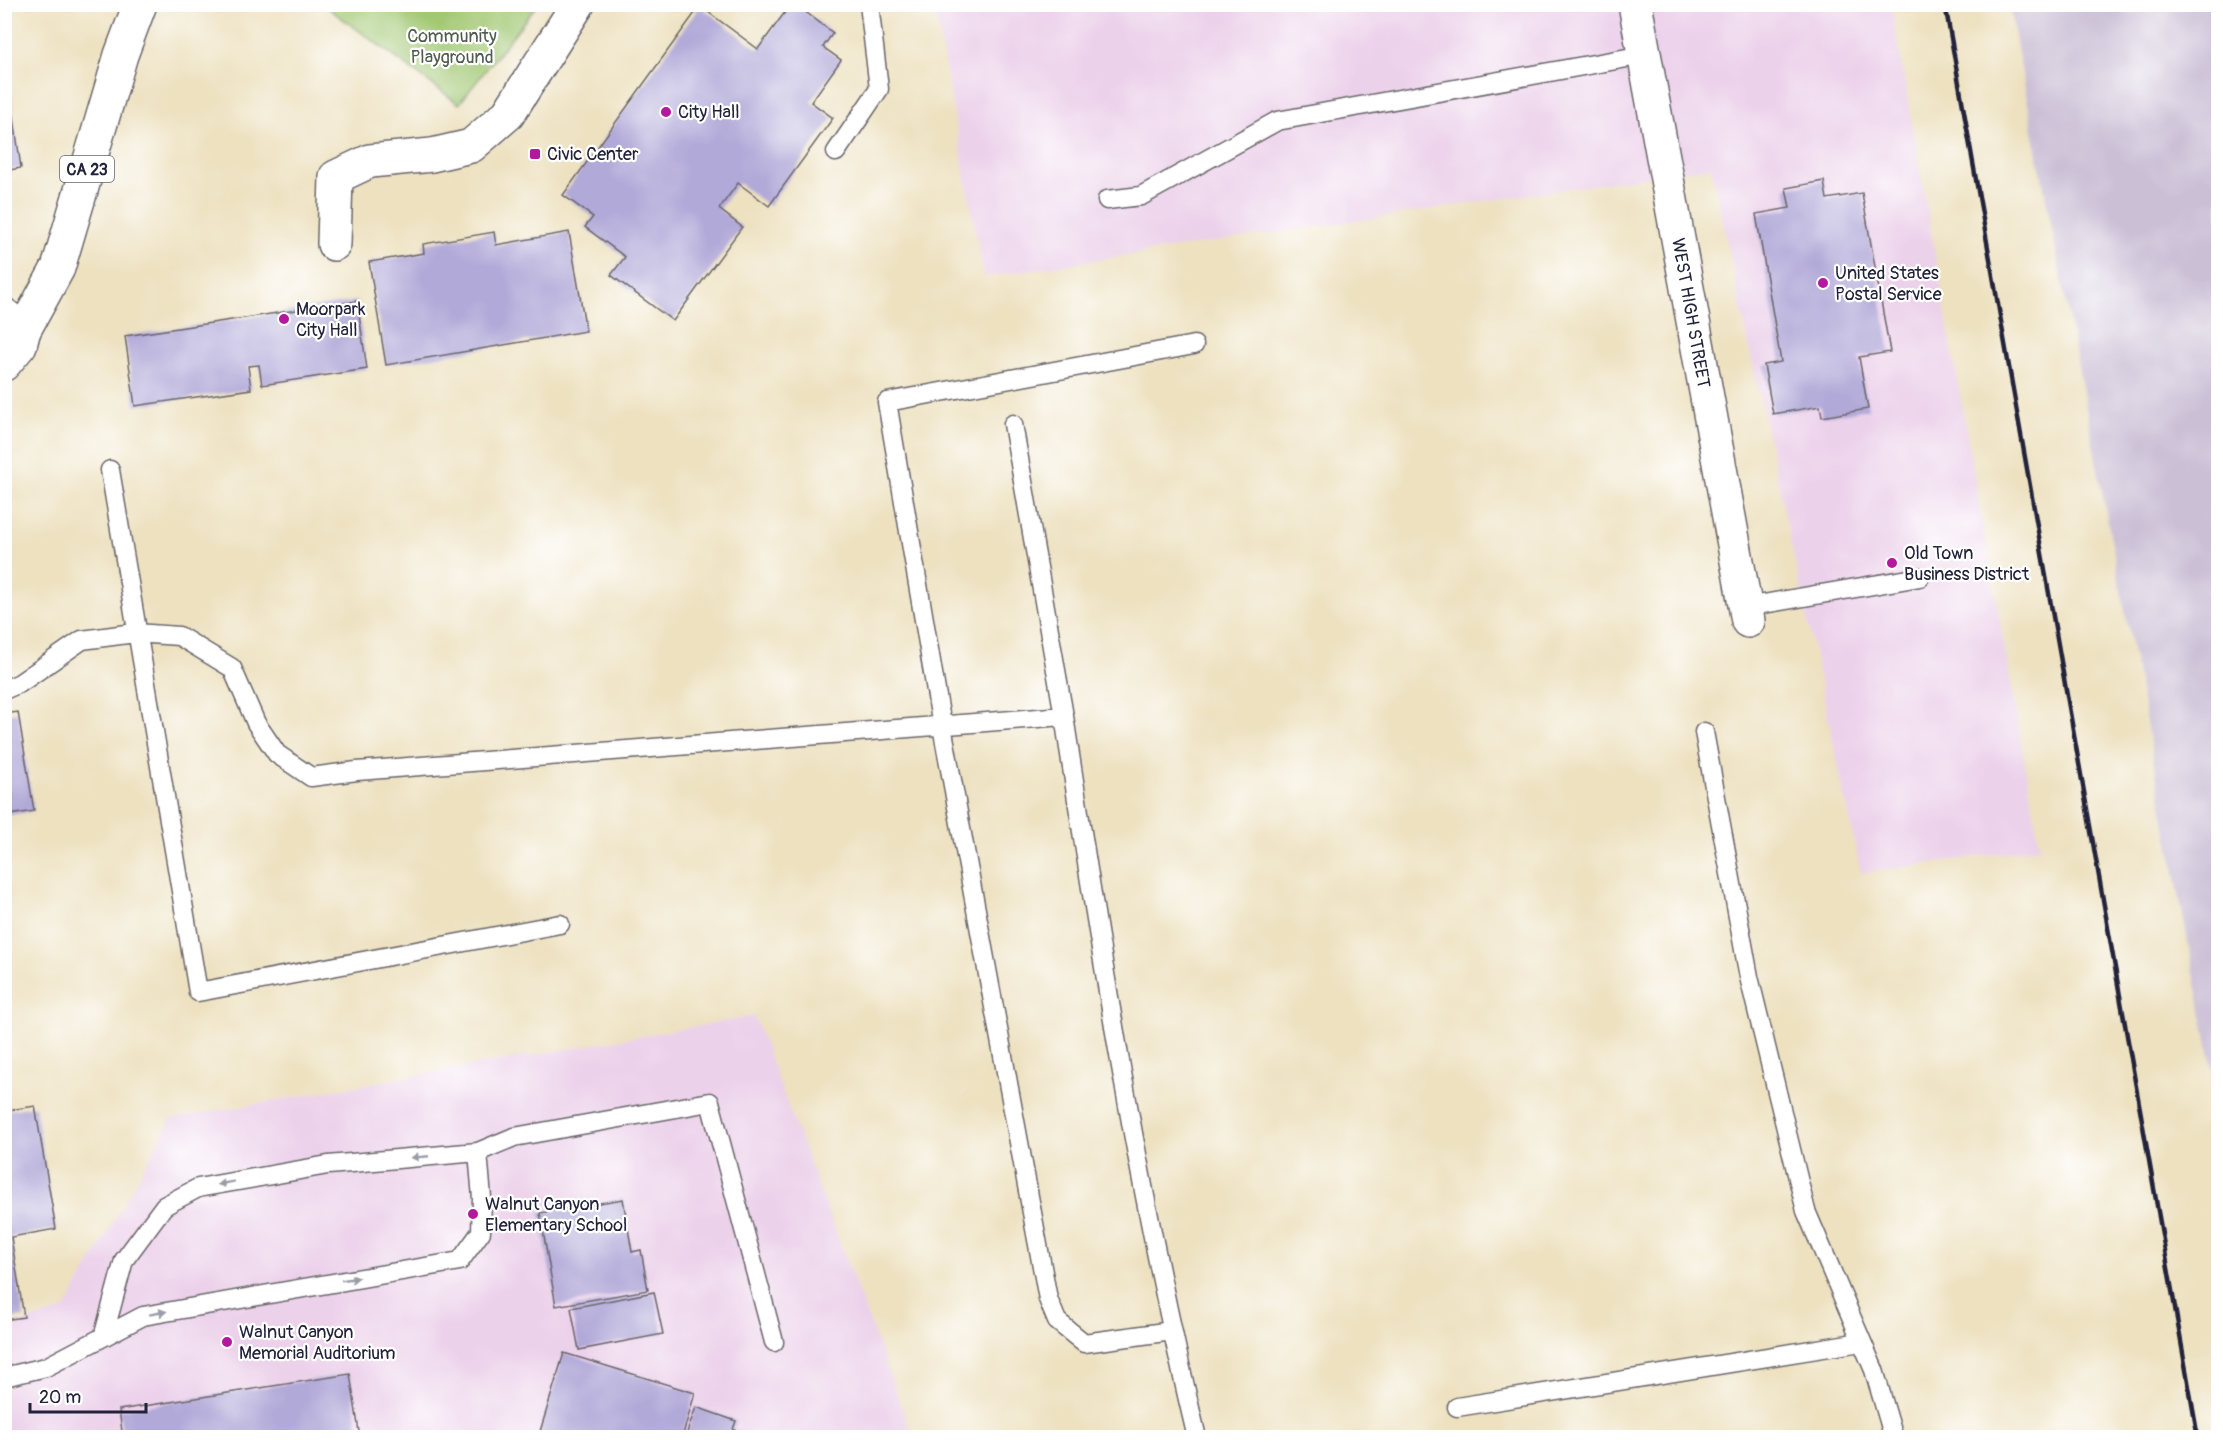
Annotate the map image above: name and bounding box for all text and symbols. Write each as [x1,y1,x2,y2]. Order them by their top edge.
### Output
park label: Community Playground [407,25,497,69]
place label: City Hall [678,101,740,124]
marker: City Hall [659,105,673,119]
place label: Civic Center [547,143,639,166]
marker: Civic Center [528,147,542,161]
road number: CA 23 [60,156,114,182]
street label: WEST HIGH STREET [1666,236,1715,390]
place label: United States Postal Service [1835,262,1942,306]
marker: United States Postal Service [1816,276,1830,290]
place label: Moorpark City Hall [296,298,366,342]
marker: Moorpark City Hall [277,312,291,326]
place label: Old Town Business District [1904,542,2030,586]
marker: Old Town Business District [1885,556,1899,570]
one-way arrow [410,1152,429,1162]
one-way arrow [217,1179,236,1188]
place label: Walnut Canyon Elementary School [485,1193,627,1237]
marker: Walnut Canyon Elementary School [466,1207,480,1221]
one-way arrow [341,1274,360,1283]
one-way arrow [149,1308,168,1317]
place label: Walnut Canyon Memorial Auditorium [239,1321,396,1365]
marker: Walnut Canyon Memorial Auditorium [220,1335,234,1349]
scale bar [30,1376,146,1414]
text: 20 m [39,1386,81,1409]

